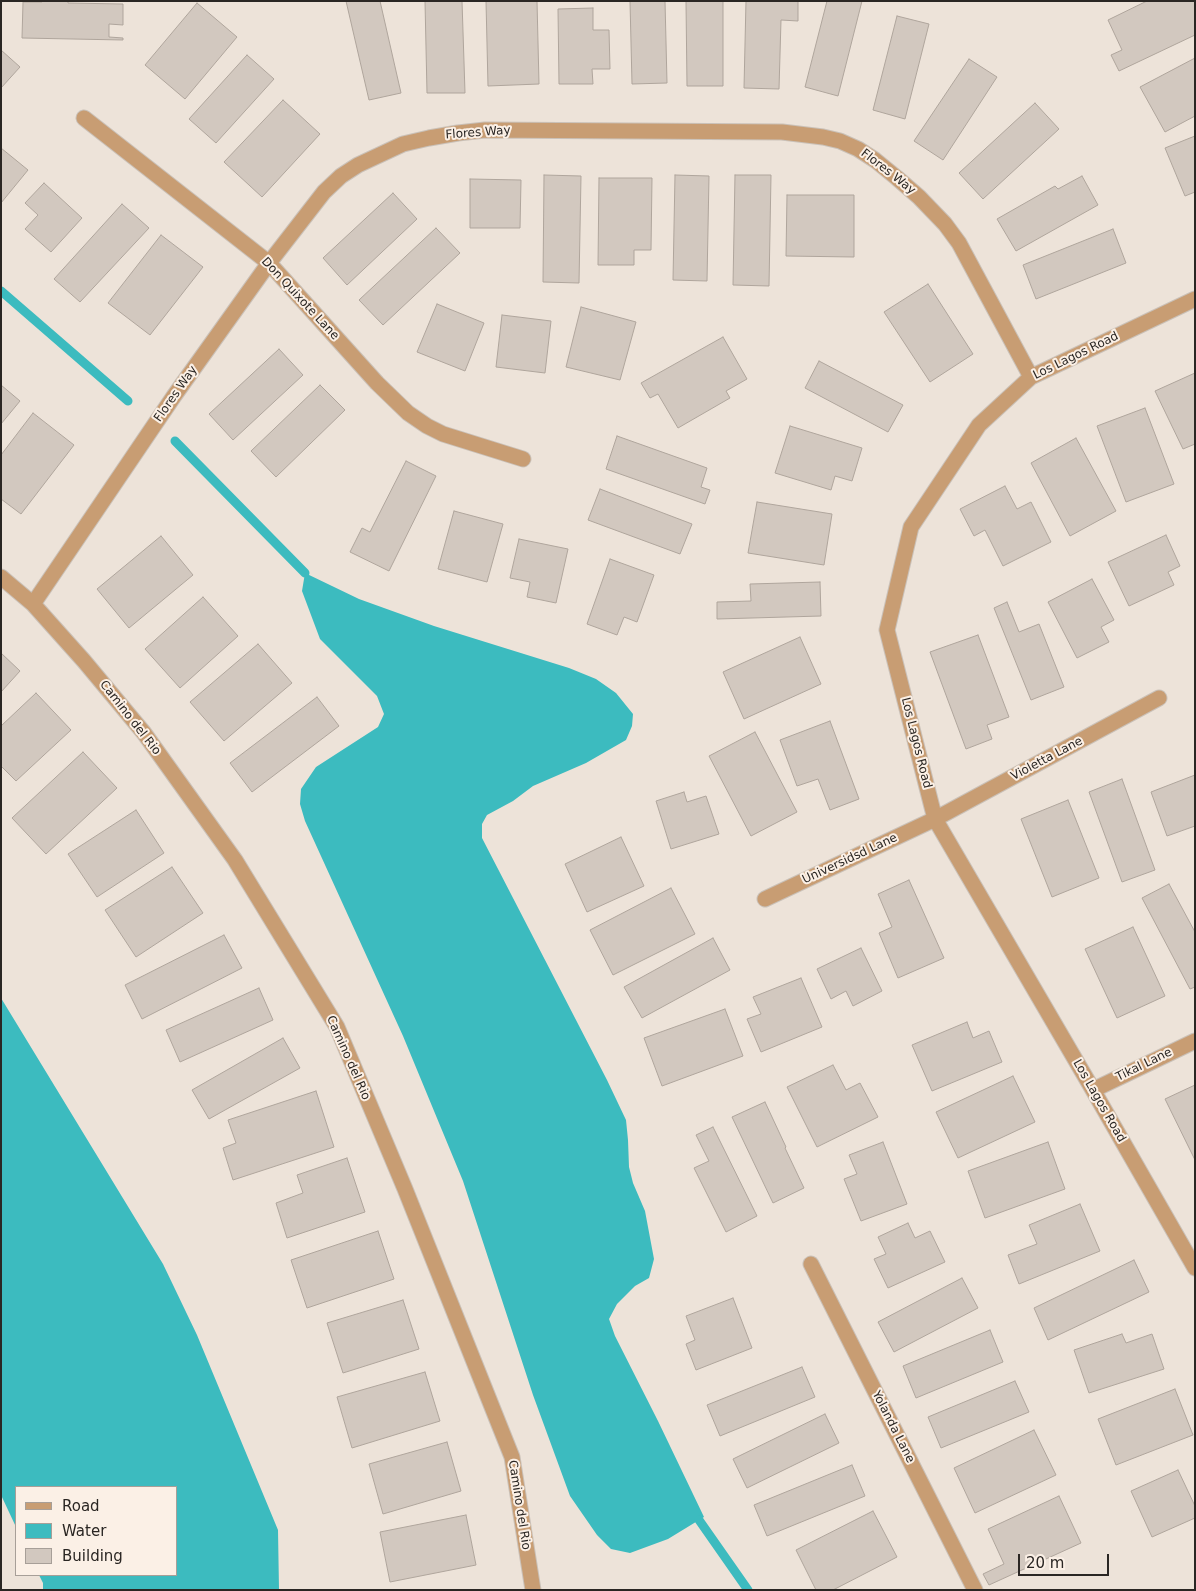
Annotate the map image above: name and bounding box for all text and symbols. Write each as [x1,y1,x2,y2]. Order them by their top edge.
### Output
street label: Flores Way [445,124,511,142]
street label: Flores Way [858,146,918,198]
street label: Don Quixote Lane [258,255,342,343]
street label: Los Lagos Road [1031,329,1121,383]
street label: Flores Way [151,363,201,425]
street label: Camino del Rio [96,678,164,758]
street label: Los Lagos Road [898,696,934,790]
street label: Violetta Lane [1009,734,1085,784]
street label: Universidsd Lane [800,831,900,887]
street label: Camino del Rio [323,1014,373,1102]
street label: Tikal Lane [1114,1045,1174,1085]
street label: Los Lagos Road [1069,1057,1129,1145]
street label: Yolanda Lane [869,1388,917,1466]
street label: Camino del Rio [505,1459,533,1551]
legend [15,1486,178,1576]
text: Road [62,1497,100,1515]
text: Water [62,1522,106,1540]
scale bar [1021,1544,1112,1576]
text: Building [62,1547,123,1565]
text: 20 m [1026,1554,1064,1572]

